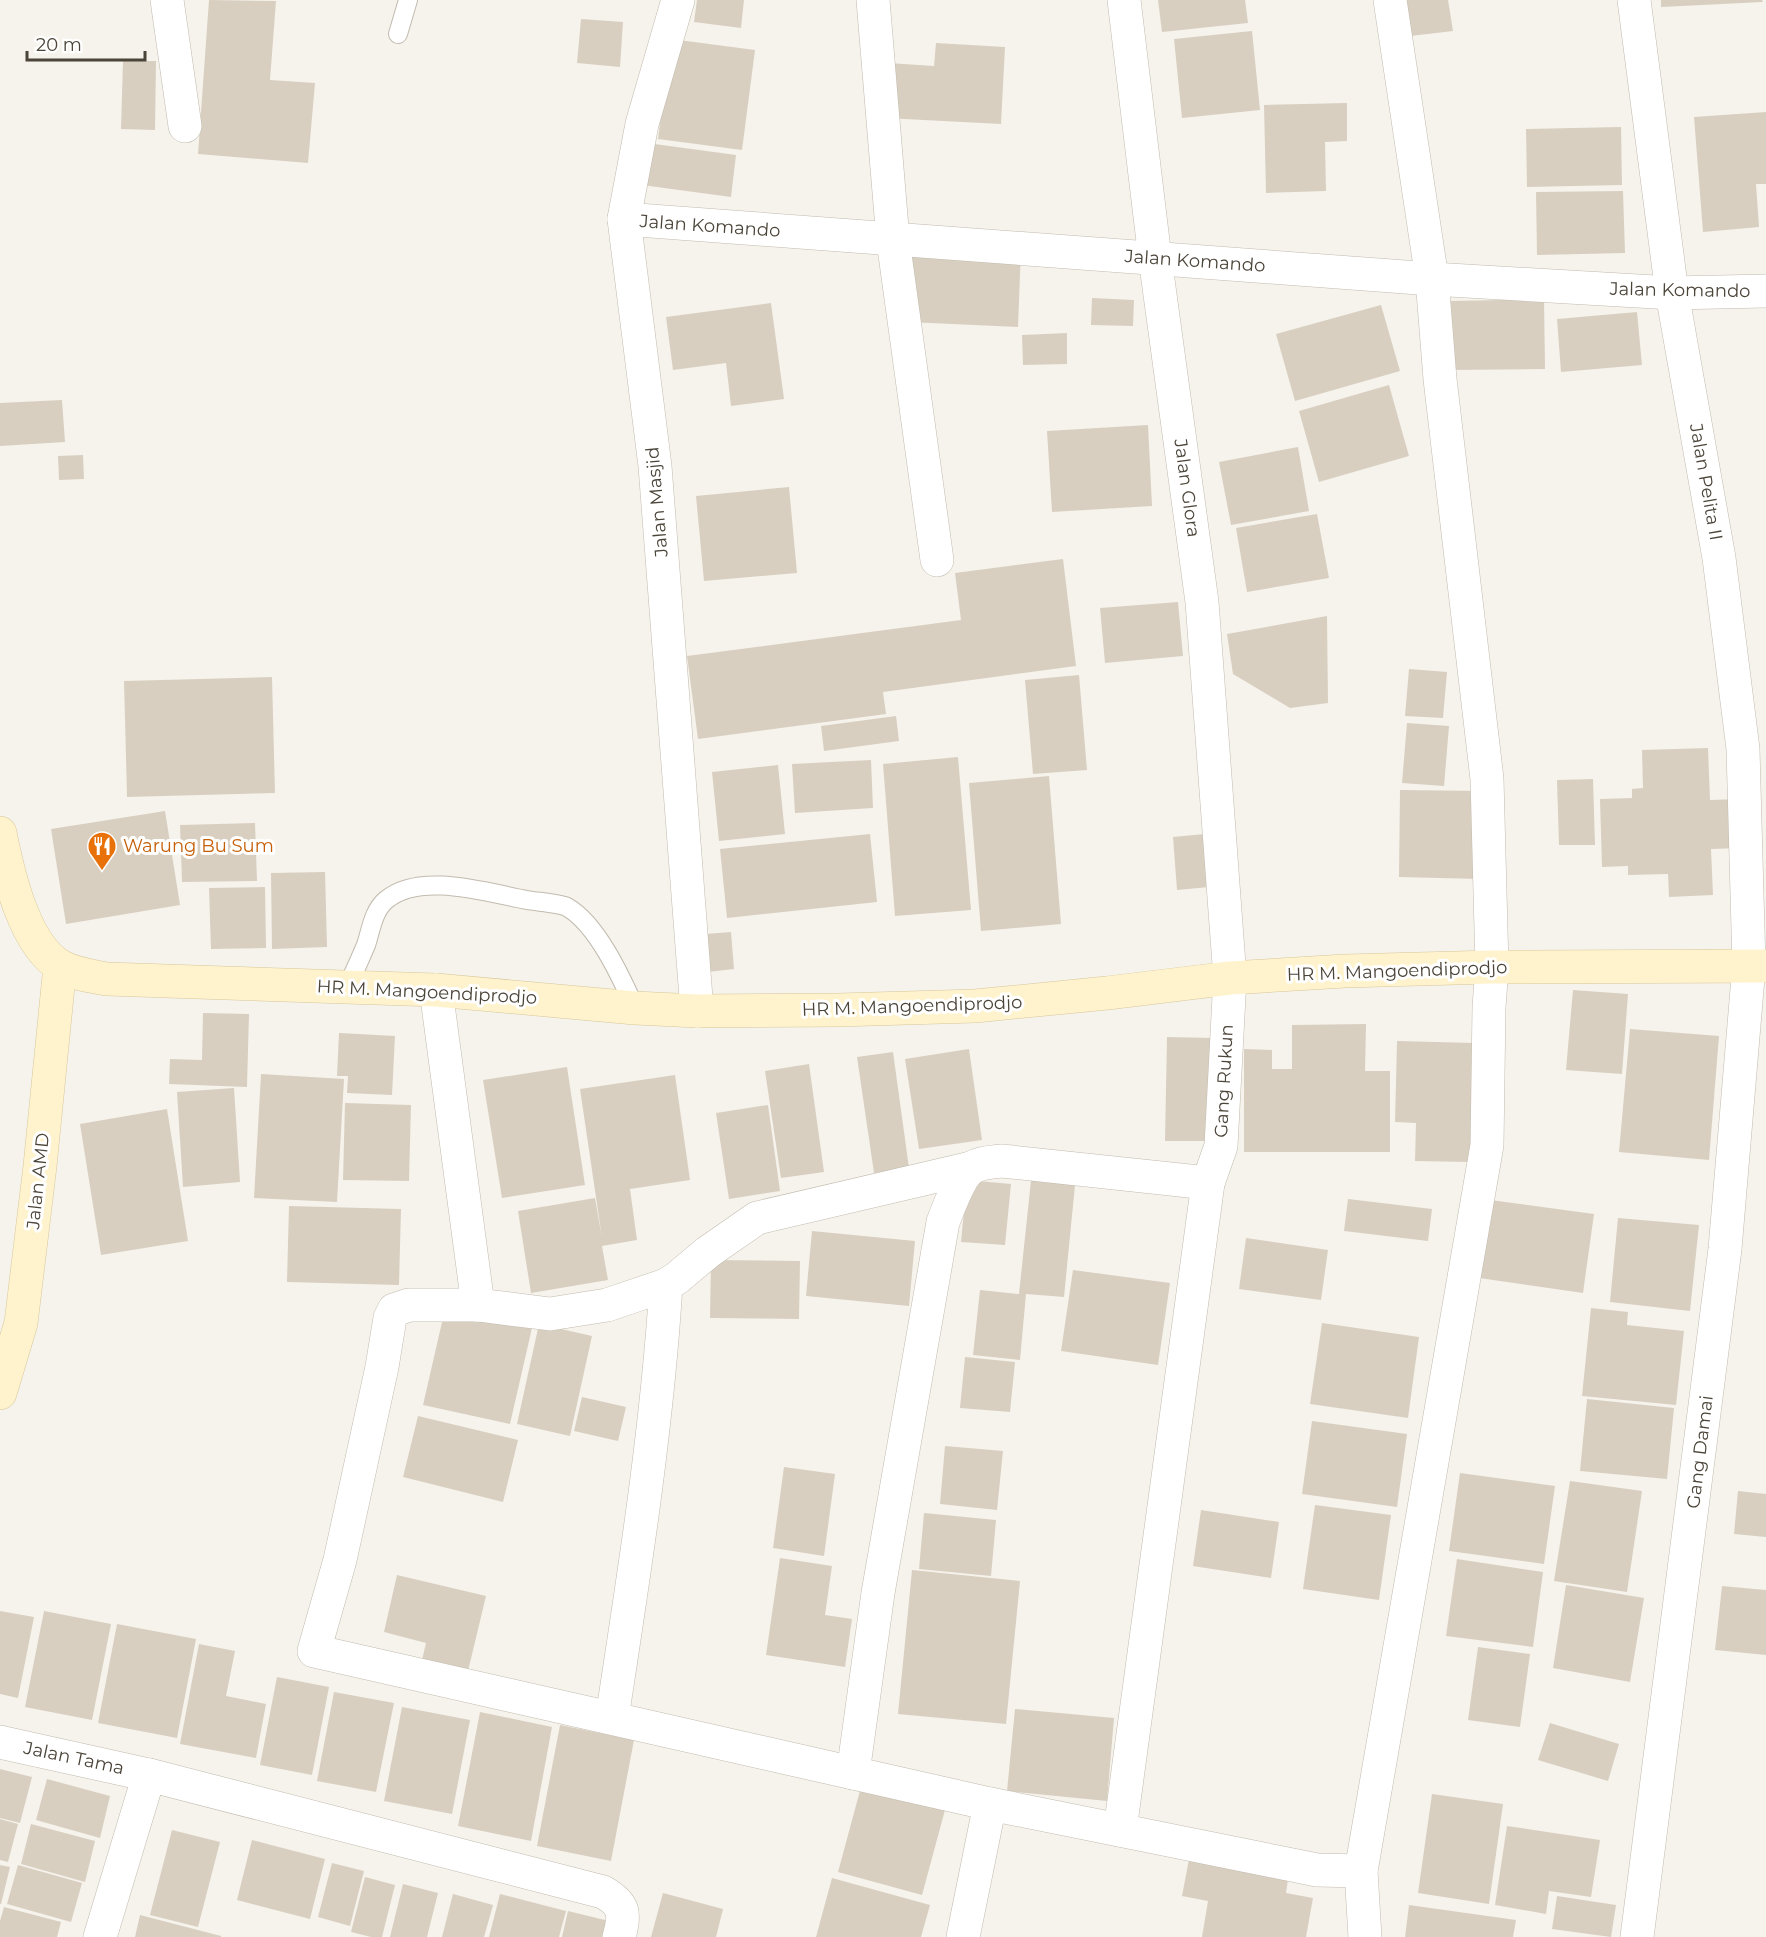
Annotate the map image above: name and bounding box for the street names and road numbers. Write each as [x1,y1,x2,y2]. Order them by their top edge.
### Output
street label: Jalan Komando [638,210,781,242]
street label: Jalan Komando [1123,245,1266,277]
street label: Jalan Komando [1608,278,1751,302]
street label: Jalan Pelita II [1685,421,1727,542]
street label: Jalan Glora [1169,436,1205,539]
street label: Jalan Masjid [641,446,673,559]
street label: HR M. Mangoendiprodjo [1286,956,1508,986]
street label: HR M. Mangoendiprodjo [316,975,538,1009]
street label: HR M. Mangoendiprodjo [801,991,1023,1021]
street label: Gang Rukun [1210,1024,1238,1138]
street label: Jalan AMD [22,1132,54,1231]
street label: Gang Damai [1682,1394,1718,1510]
street label: Jalan Tama [21,1736,126,1779]

